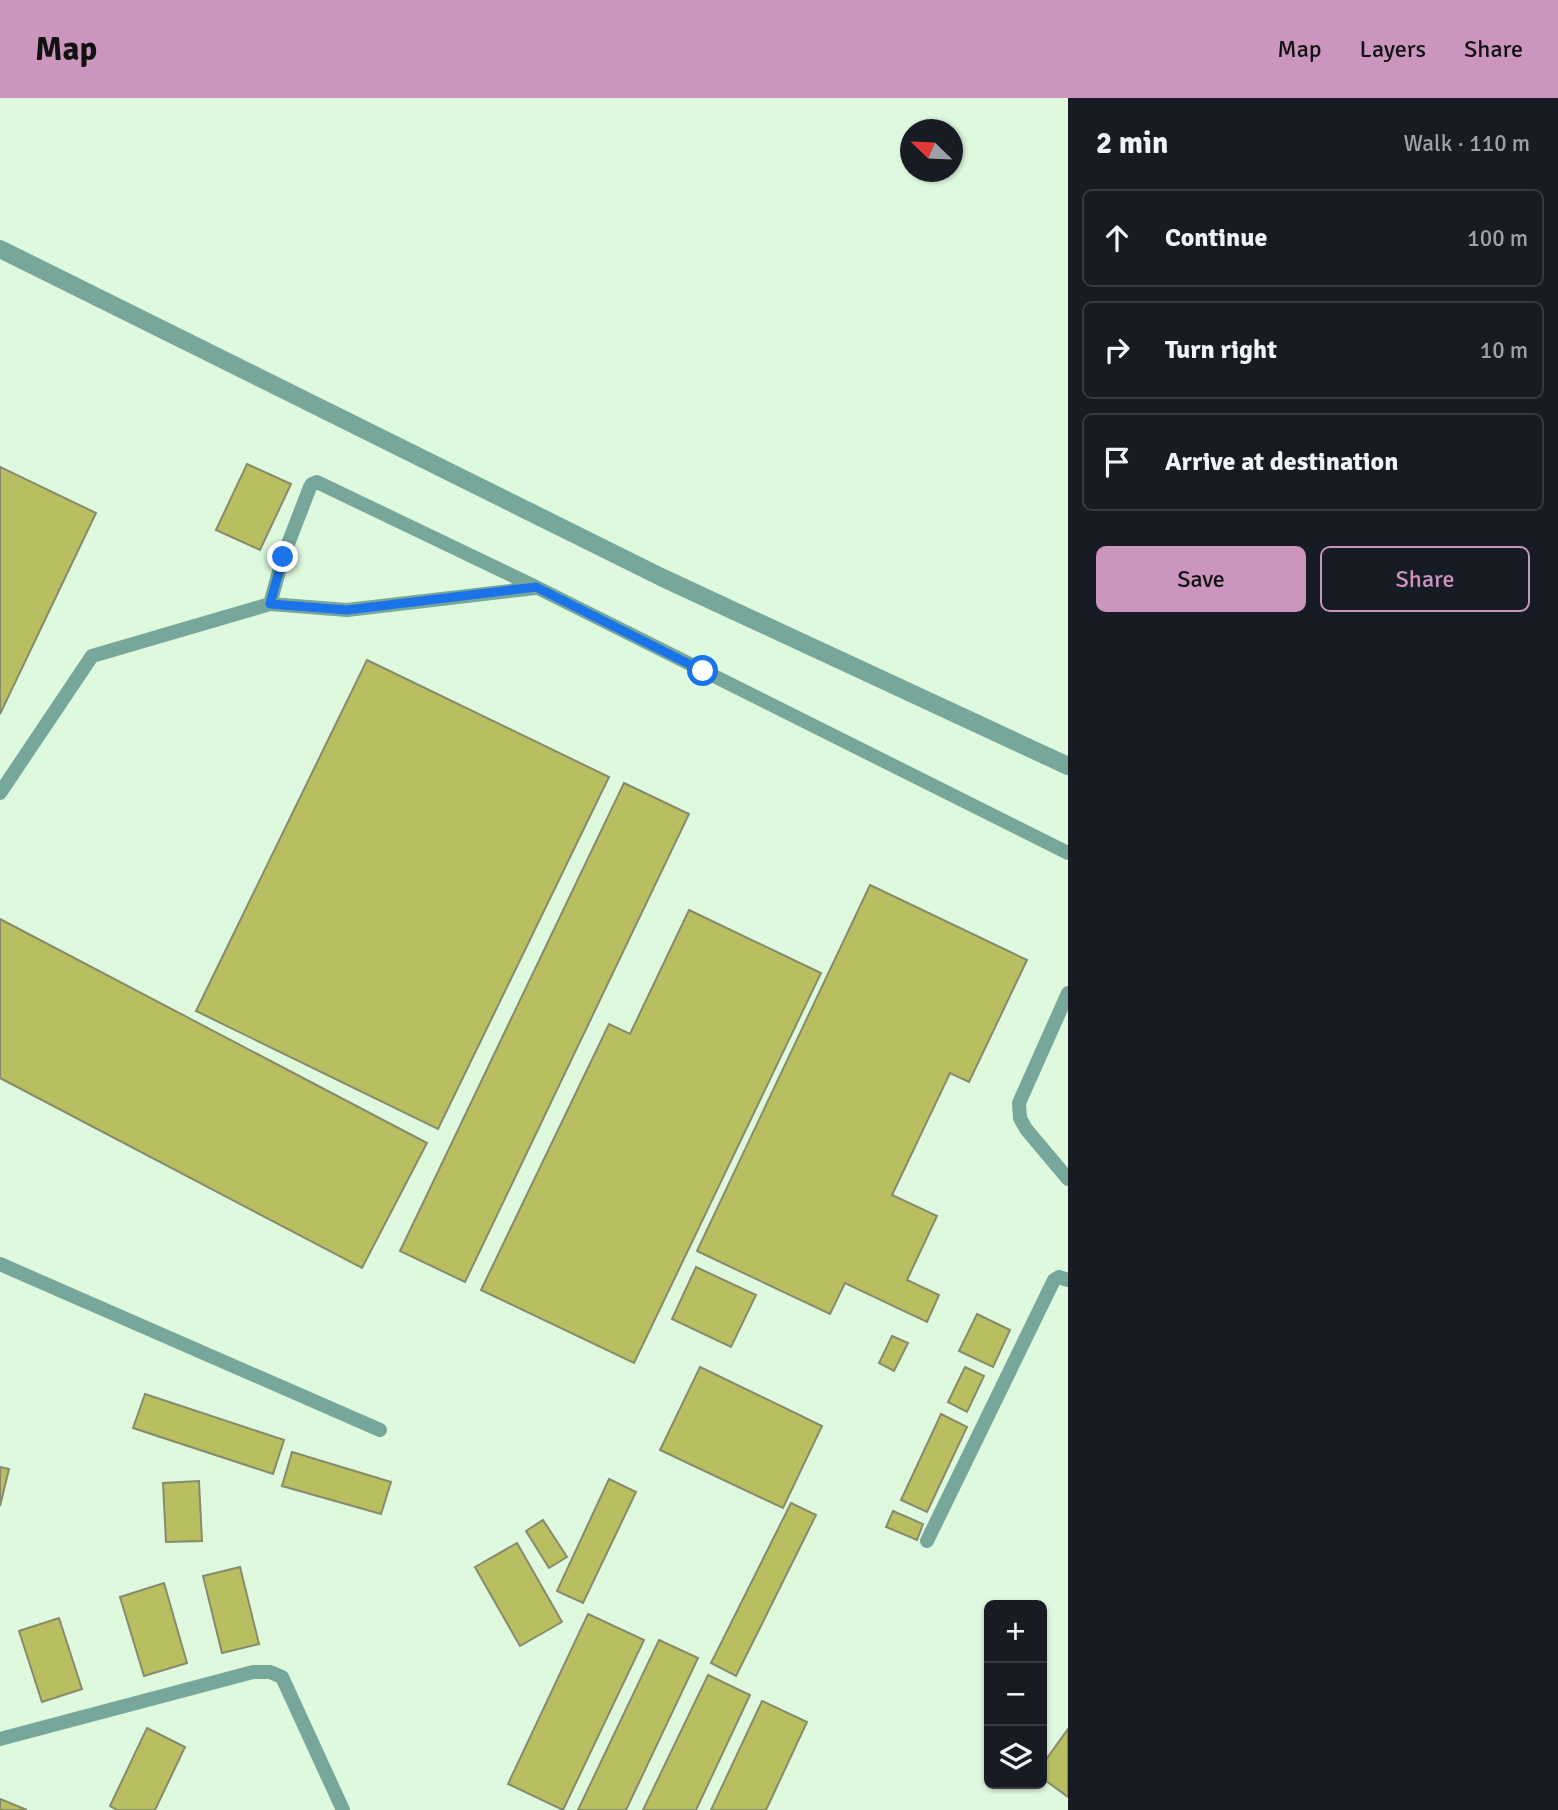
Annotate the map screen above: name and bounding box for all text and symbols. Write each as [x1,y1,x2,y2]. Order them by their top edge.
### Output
text: Map [35,29,97,70]
text: Map [1277,34,1322,64]
text: Layers [1360,34,1426,64]
text: Share [1464,34,1523,64]
north arrow [900,119,963,182]
text: 2 min [1096,125,1168,162]
text: Walk · 110 m [1404,129,1530,158]
icon: ahead [1098,219,1136,257]
text: Continue [1165,222,1267,254]
text: 100 m [1467,224,1528,253]
icon: right [1098,331,1136,369]
text: Turn right [1165,334,1277,366]
text: 10 m [1480,336,1528,365]
icon: arrive [1098,443,1136,481]
text: Arrive at destination [1165,446,1398,478]
route end [267,541,298,572]
button: Save [1096,546,1306,612]
button: Share [1320,546,1530,612]
route start [687,655,718,686]
map controls [984,1600,1047,1789]
button: + [984,1600,1047,1663]
button: − [984,1663,1047,1726]
button: layers [984,1726,1047,1789]

